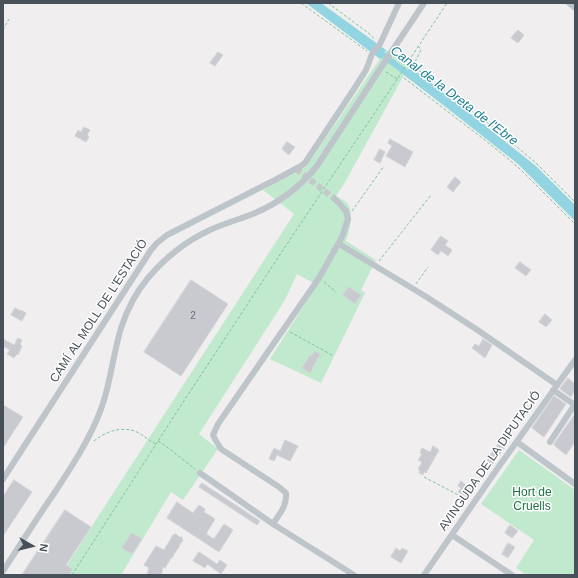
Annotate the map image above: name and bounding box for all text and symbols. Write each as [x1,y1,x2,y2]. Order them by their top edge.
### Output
water label: Canal de la Dreta de l'Ebre [387,43,521,149]
street label: CAMÍ AL MOLL DE L'ESTACIÓ [47,237,151,385]
house number: 2 [190,310,196,322]
street label: AVINGUDA DE LA DIPUTACIÓ [436,388,544,534]
park label: Hort de Cruells [512,486,552,514]
north arrow [12,526,52,566]
text: N [37,543,50,552]

